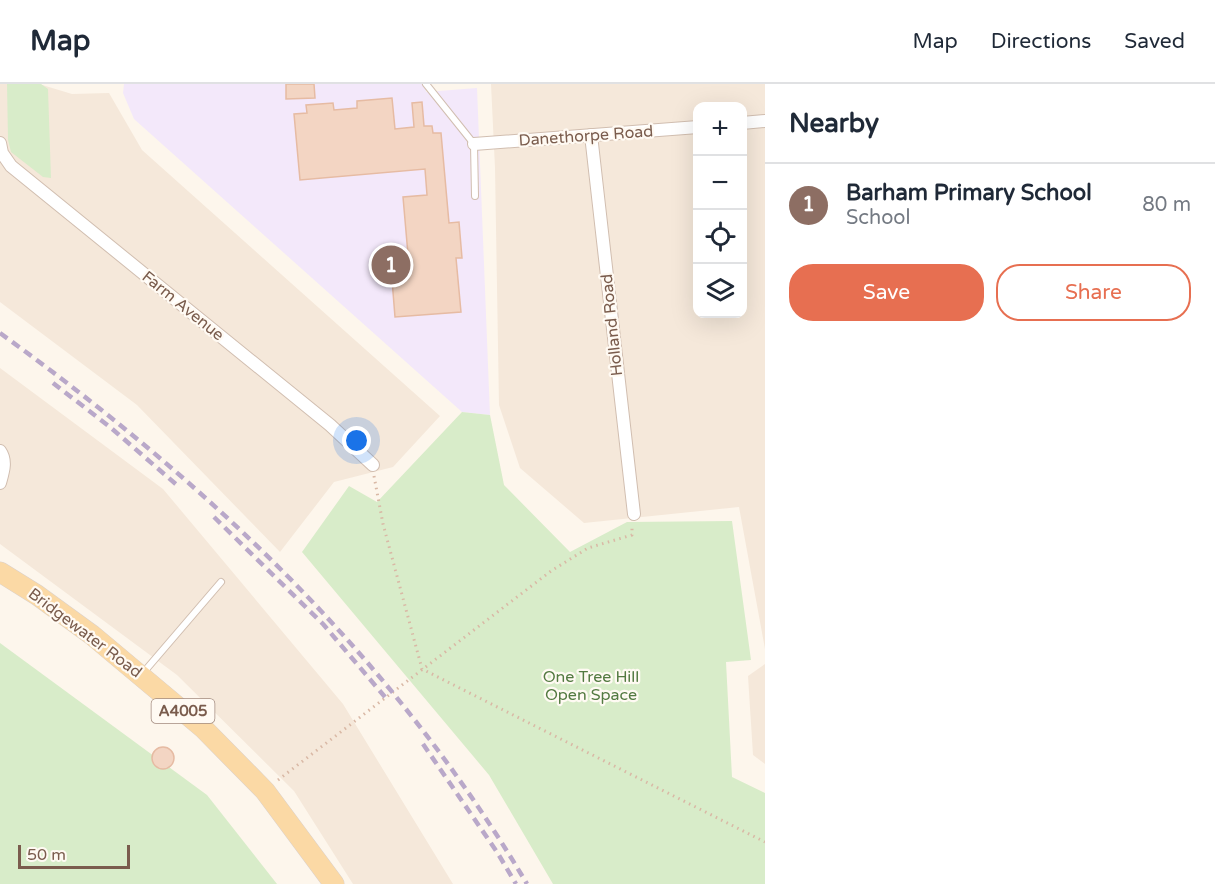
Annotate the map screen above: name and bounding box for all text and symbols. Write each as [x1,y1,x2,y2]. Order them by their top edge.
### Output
text: Map [30,24,90,58]
text: Map [912,29,958,54]
text: Directions [991,29,1091,54]
text: Saved [1124,29,1185,54]
map controls [693,102,747,318]
button: + [693,102,747,156]
text: Nearby [789,108,879,139]
street label: Danethorpe Road [518,121,654,151]
button: − [693,156,747,210]
text: Barham Primary School [846,180,1092,206]
text: 1 [802,193,815,217]
text: 80 m [1142,193,1191,217]
text: School [846,206,910,230]
button: locate [693,210,747,264]
pin: 1 [372,242,410,288]
button: layers [693,264,747,318]
button: Save [789,264,984,321]
button: Share [996,264,1191,321]
street label: Farm Avenue [138,267,228,345]
street label: Holland Road [597,273,627,377]
your location [342,426,371,455]
street label: Bridgewater Road [24,584,146,682]
park label: One Tree Hill Open Space [543,667,639,705]
road number: A4005 [152,699,214,723]
scale bar [18,842,130,870]
text: 50 m [27,845,66,865]

